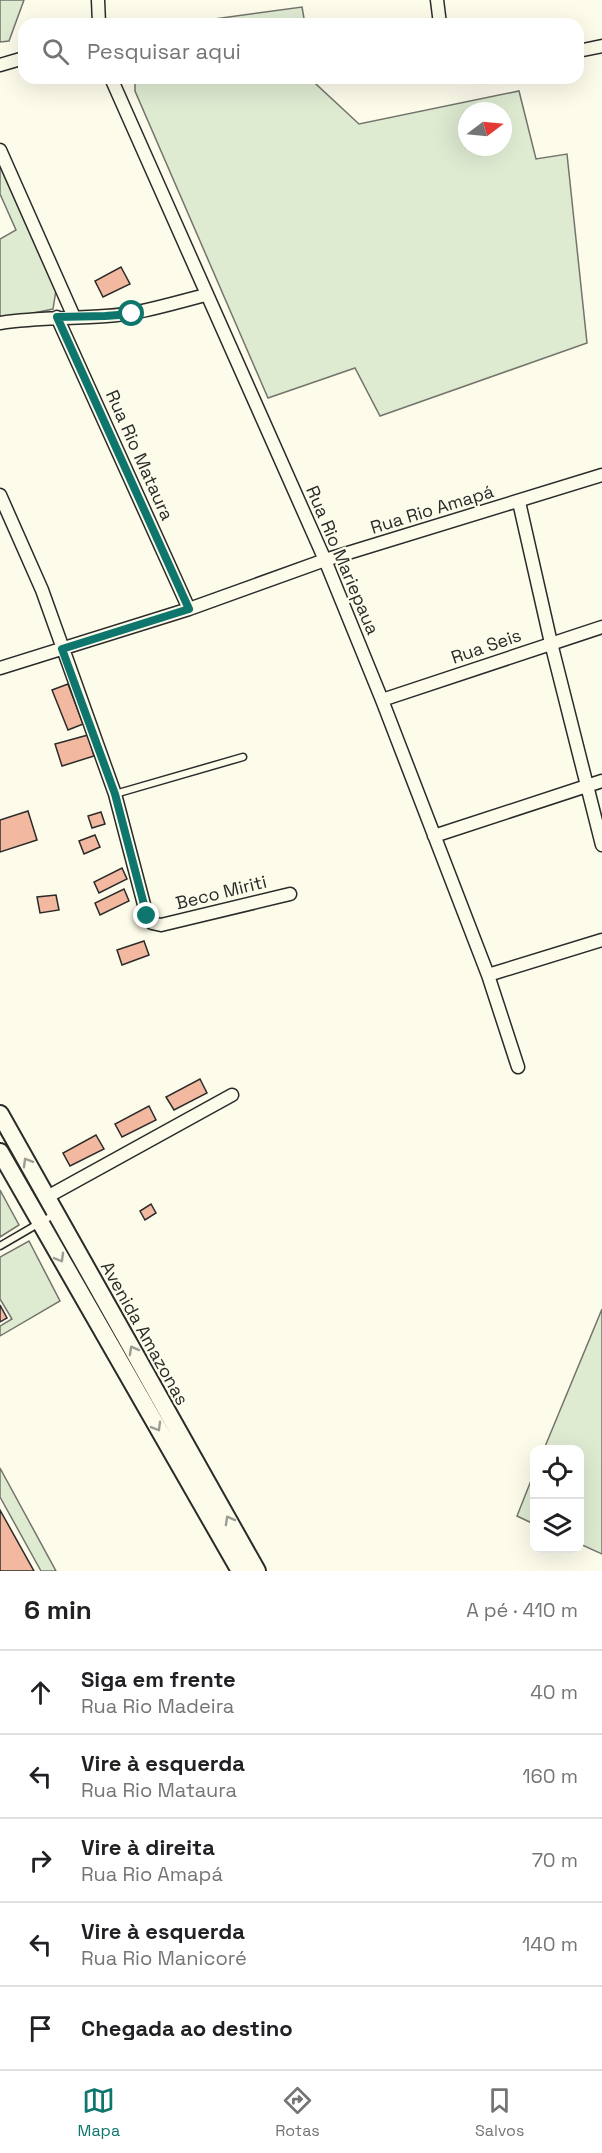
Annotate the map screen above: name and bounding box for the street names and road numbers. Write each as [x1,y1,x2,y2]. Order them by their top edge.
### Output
street label: Rua Rio Mataura [101,386,179,524]
street label: Rua Rio Amapá [368,479,496,539]
street label: Rua Rio Mariepaua [301,482,385,638]
street label: Rua Seis [448,623,524,669]
street label: Beco Miriti [173,870,269,914]
street label: Avenida Amazonas [96,1257,194,1409]

